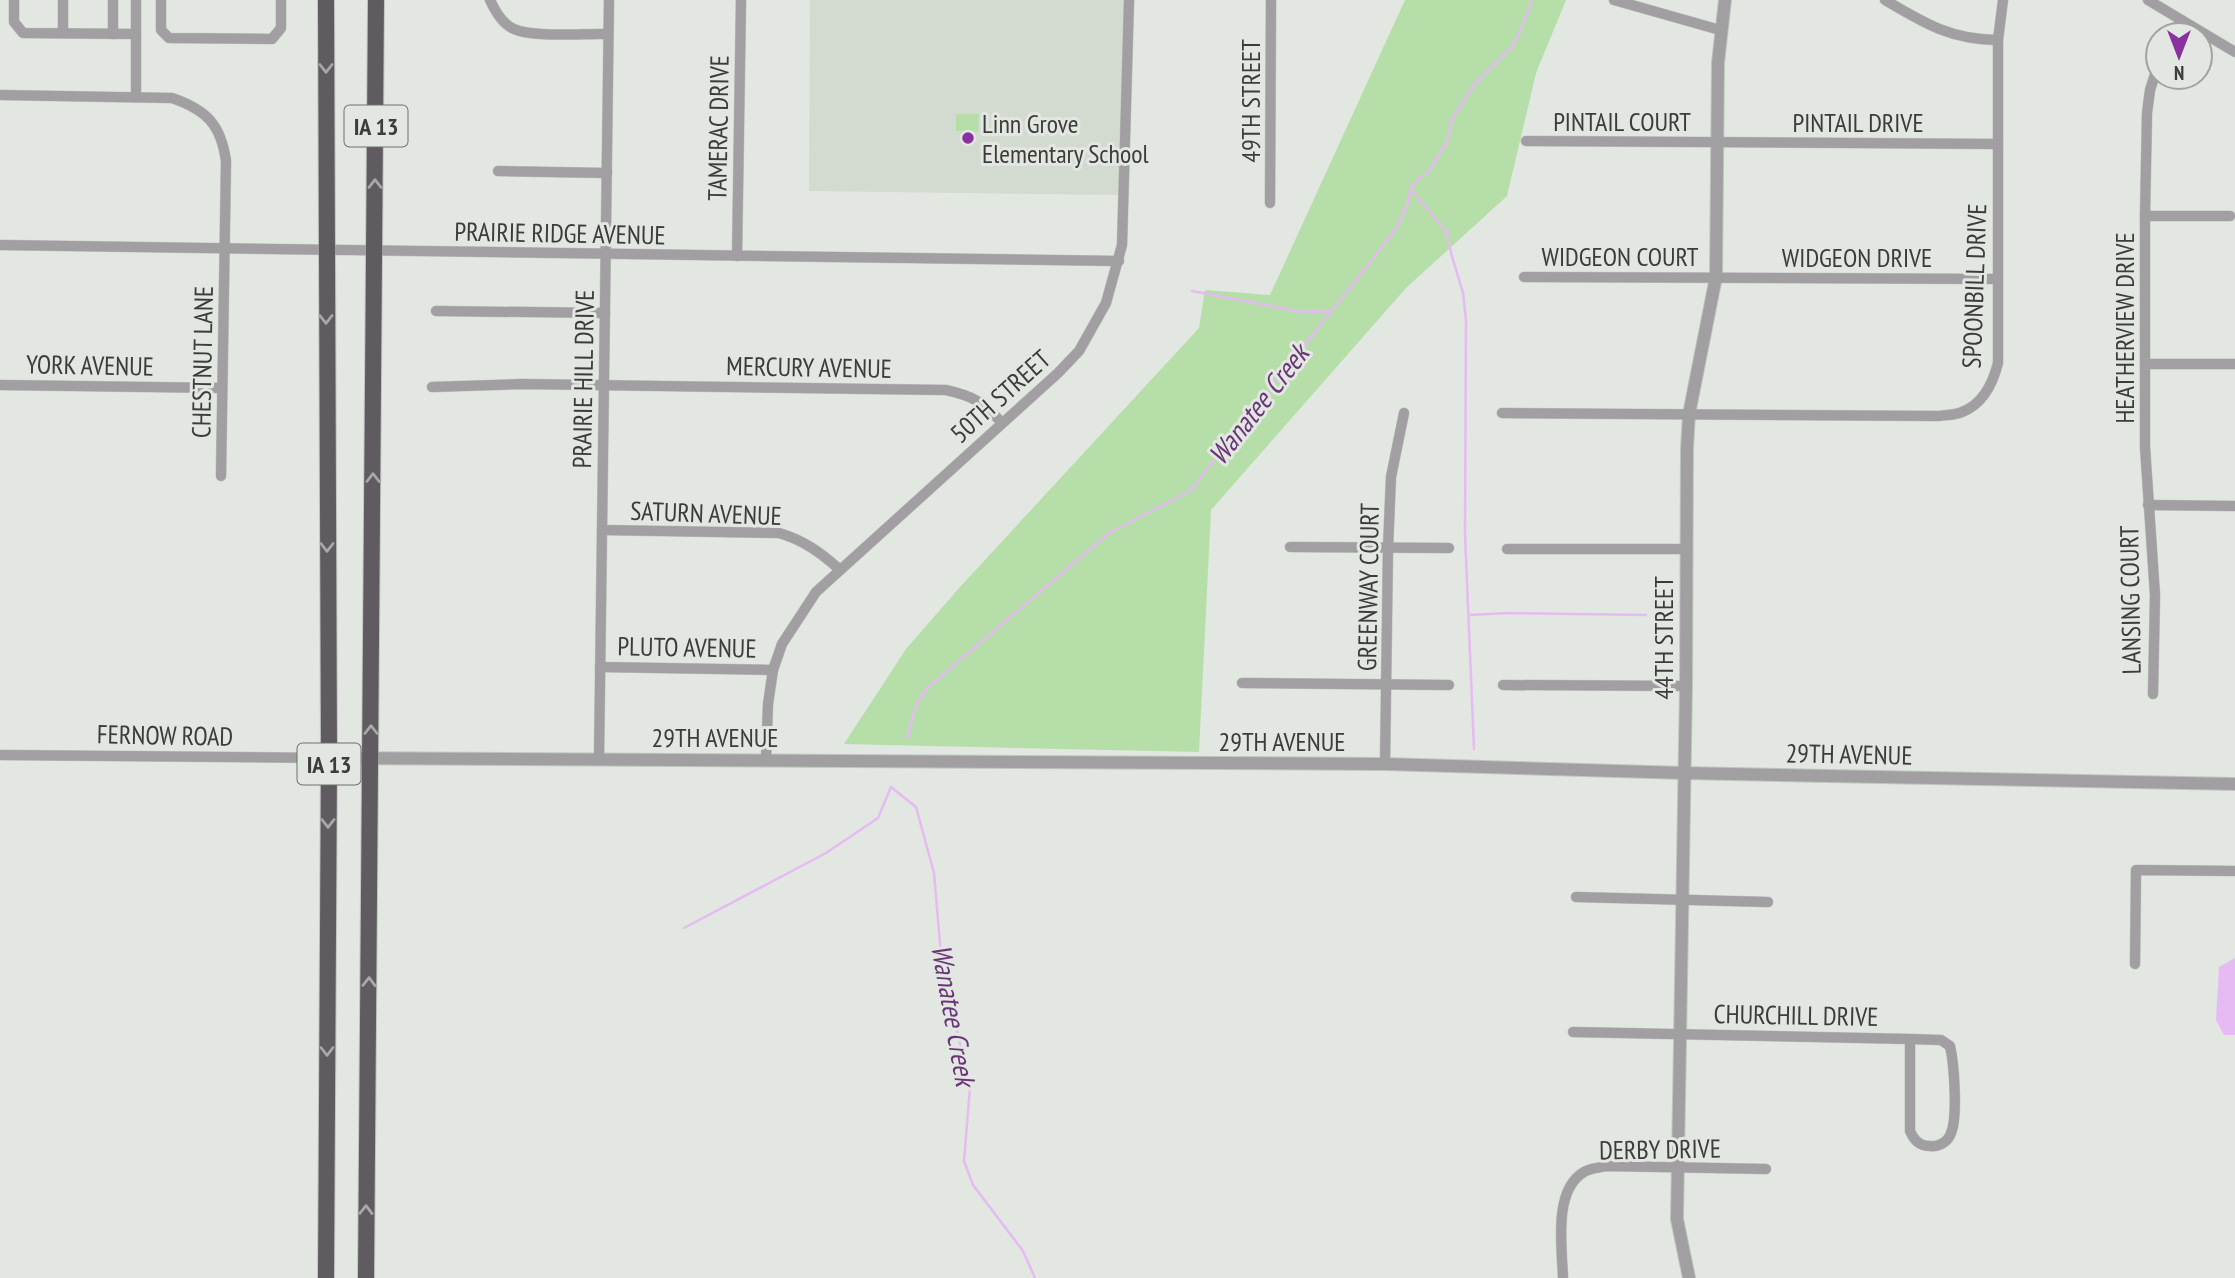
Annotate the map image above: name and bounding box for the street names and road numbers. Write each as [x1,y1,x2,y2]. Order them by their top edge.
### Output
street label: 49TH STREET [1234,39,1267,163]
street label: TAMERAC DRIVE [700,55,736,201]
street label: PINTAIL COURT [1553,105,1691,138]
road number: IA 13 [344,106,408,146]
street label: PINTAIL DRIVE [1792,106,1924,139]
street label: SPOONBILL DRIVE [1955,203,1993,369]
street label: PRAIRIE RIDGE AVENUE [454,215,666,251]
street label: HEATHERVIEW DRIVE [2108,232,2141,424]
street label: WIDGEON COURT [1542,240,1699,273]
street label: WIDGEON DRIVE [1782,241,1932,274]
street label: CHESTNUT LANE [184,286,220,438]
street label: PRAIRIE HILL DRIVE [565,289,601,469]
street label: 50TH STREET [943,342,1057,450]
street label: YORK AVENUE [26,347,154,383]
street label: MERCURY AVENUE [726,349,892,385]
street label: SATURN AVENUE [630,494,782,532]
street label: GREENWAY COURT [1350,502,1386,671]
street label: LANSING COURT [2112,525,2148,675]
street label: 44TH STREET [1647,576,1680,700]
street label: PLUTO AVENUE [617,629,757,665]
street label: FERNOW ROAD [97,717,233,753]
street label: 29TH AVENUE [652,721,778,754]
street label: 29TH AVENUE [1219,725,1345,758]
street label: 29TH AVENUE [1785,736,1913,772]
road number: IA 13 [298,744,360,784]
street label: CHURCHILL DRIVE [1713,997,1879,1033]
street label: DERBY DRIVE [1599,1131,1721,1167]

